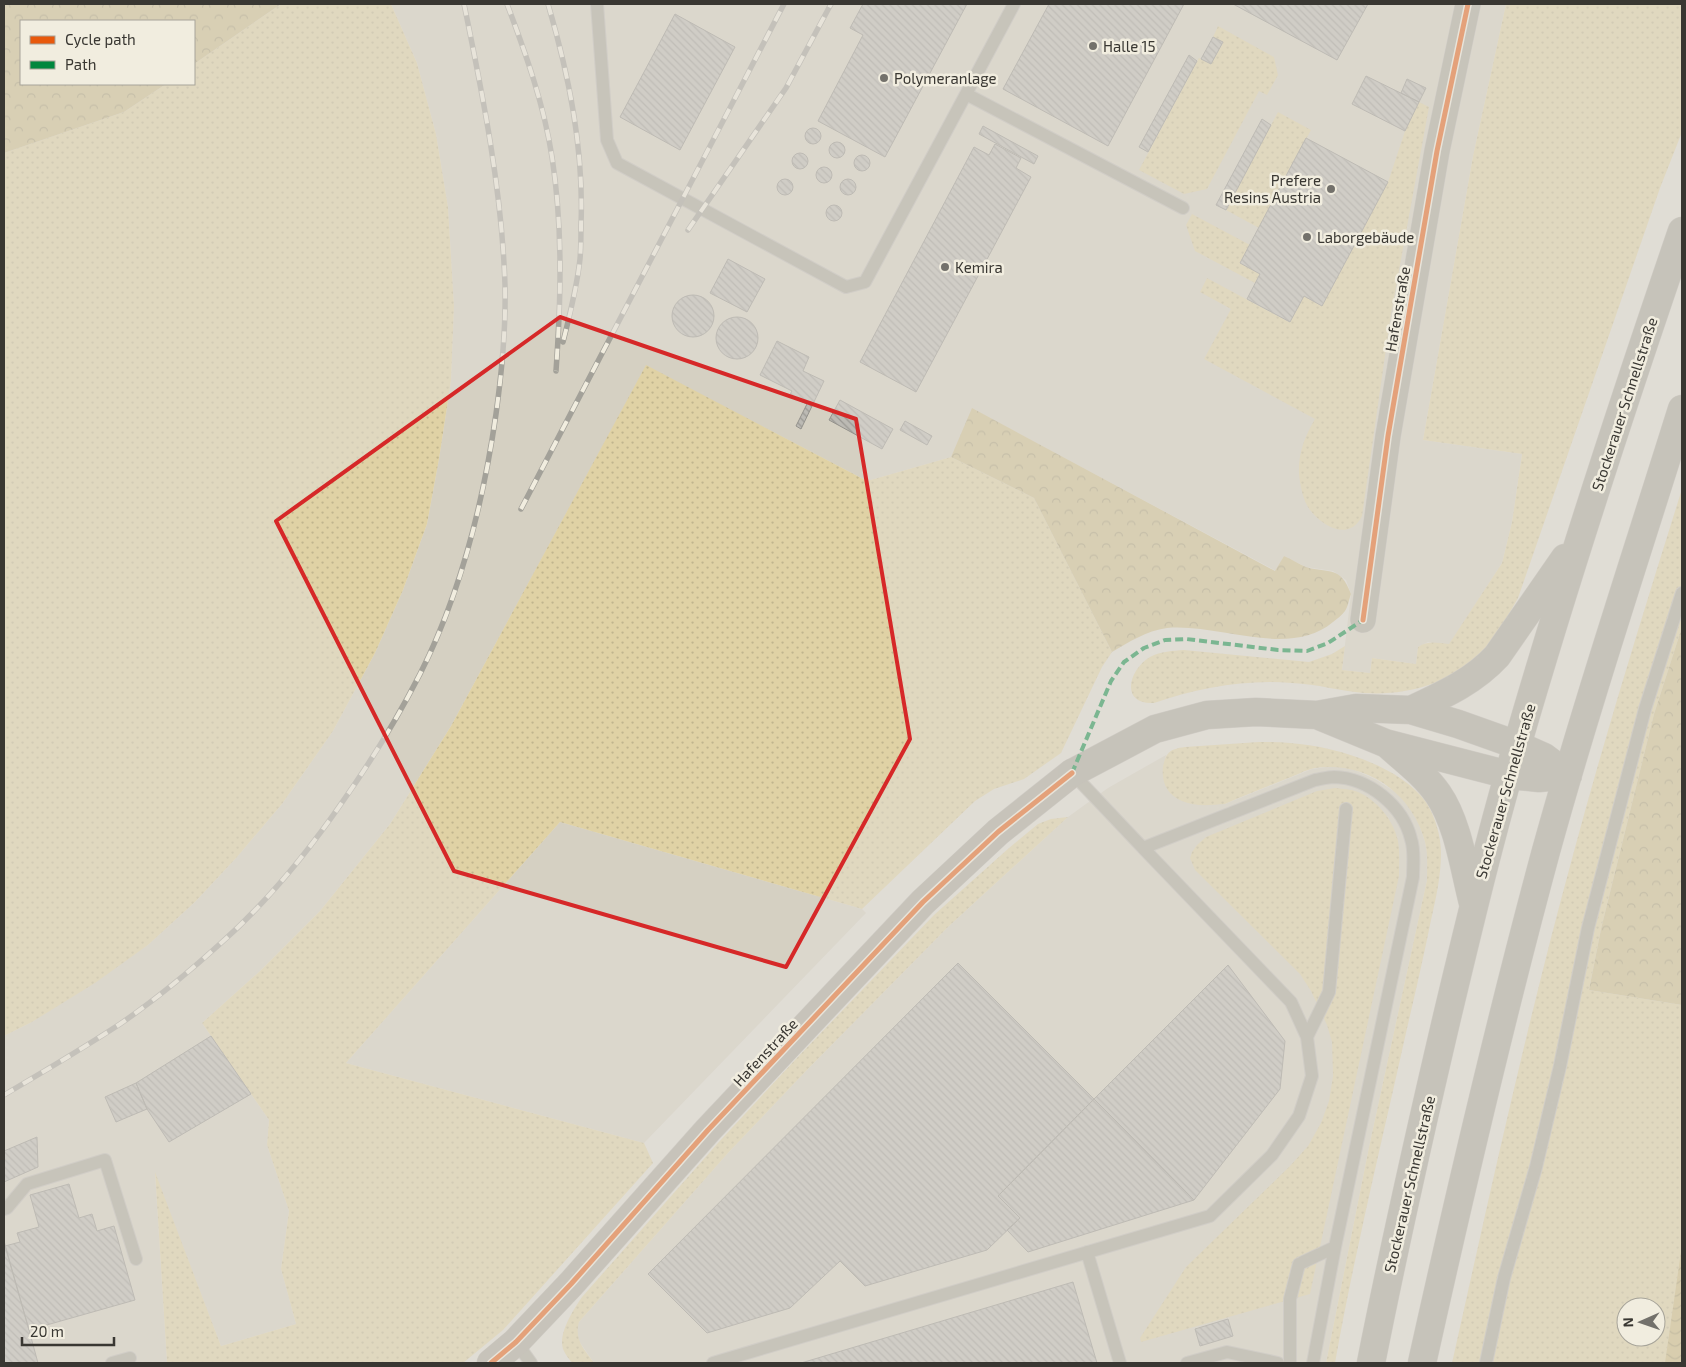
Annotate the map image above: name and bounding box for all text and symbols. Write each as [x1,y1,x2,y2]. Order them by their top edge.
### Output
legend [20,20,195,85]
text: Cycle path [65,30,136,48]
place label: Halle 15 [1103,37,1156,55]
marker: Halle 15 [1087,40,1099,52]
text: Path [65,55,96,73]
place label: Polymeranlage [894,69,997,87]
marker: Polymeranlage [878,72,890,84]
place label: Prefere Resins Austria [1224,171,1321,206]
marker: Prefere Resins Austria [1325,183,1337,195]
place label: Laborgebäude [1317,228,1414,246]
marker: Laborgebäude [1301,231,1313,243]
place label: Kemira [955,258,1003,276]
marker: Kemira [939,261,951,273]
street label: Hafenstraße [1381,265,1413,353]
street label: Stockerauer Schnellstraße [1587,315,1661,493]
street label: Stockerauer Schnellstraße [1471,701,1539,881]
street label: Hafenstraße [729,1014,801,1090]
street label: Stockerauer Schnellstraße [1380,1094,1438,1274]
north arrow [1616,1297,1666,1347]
scale bar [22,1314,115,1346]
text: N [1619,1317,1636,1328]
text: 20 m [30,1322,64,1340]

